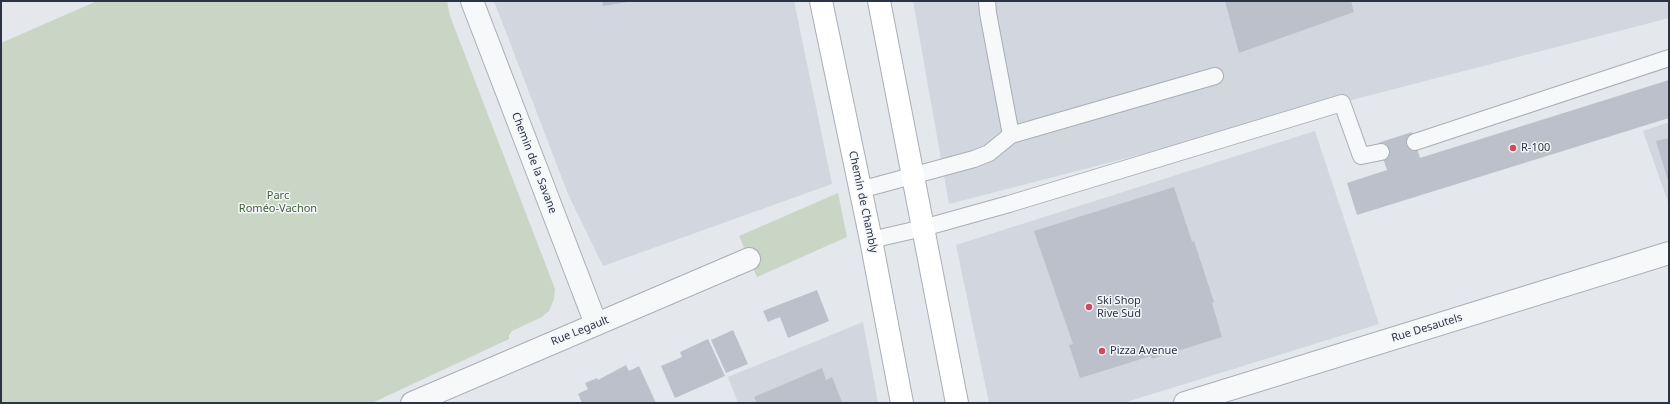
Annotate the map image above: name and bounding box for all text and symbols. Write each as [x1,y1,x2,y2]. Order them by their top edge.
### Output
street label: Chemin de la Savane [509,110,559,216]
place label: R-100 [1521,141,1550,155]
marker: R-100 [1508,143,1518,153]
street label: Chemin de Chambly [846,150,880,254]
park label: Parc Roméo-Vachon [239,189,317,215]
place label: Ski Shop Rive Sud [1097,294,1141,320]
marker: Ski Shop Rive Sud [1084,302,1094,312]
street label: Rue Desautels [1390,311,1464,345]
street label: Rue Legault [549,313,611,349]
place label: Pizza Avenue [1110,344,1177,358]
marker: Pizza Avenue [1097,346,1107,356]

